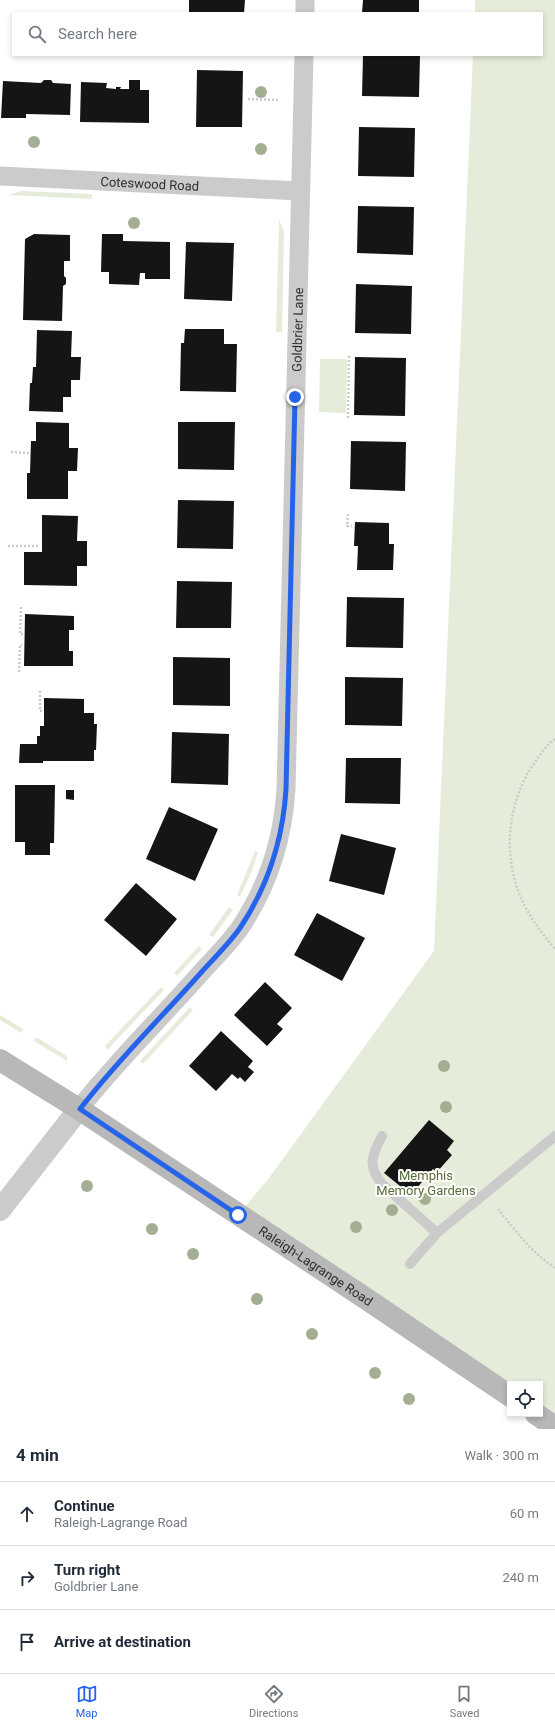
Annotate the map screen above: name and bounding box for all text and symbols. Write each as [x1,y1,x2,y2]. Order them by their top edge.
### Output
search box [12,12,543,56]
icon: search [26,23,48,45]
text: Search here [58,25,137,43]
street label: Coteswood Road [100,174,200,194]
street label: Goldbrier Lane [289,287,306,372]
route end [286,388,304,406]
park label: Memphis Memory Gardens [376,1168,476,1198]
route start [229,1206,247,1224]
street label: Raleigh-Lagrange Road [256,1223,376,1309]
map controls [507,1381,543,1417]
button: locate [507,1381,543,1417]
text: 4 min [16,1445,59,1465]
text: Walk · 300 m [464,1448,539,1463]
text: Continue [54,1497,115,1515]
icon: ahead [16,1503,38,1525]
text: 60 m [510,1506,539,1521]
text: Raleigh-Lagrange Road [54,1515,187,1530]
text: Turn right [54,1561,120,1579]
icon: right [16,1567,38,1589]
text: 240 m [502,1570,539,1585]
text: Goldbrier Lane [54,1579,138,1594]
icon: arrive [16,1631,38,1653]
text: Arrive at destination [54,1633,191,1651]
tab: Map [76,1683,98,1720]
tab: Directions [249,1683,298,1720]
tab: Saved [450,1683,479,1720]

